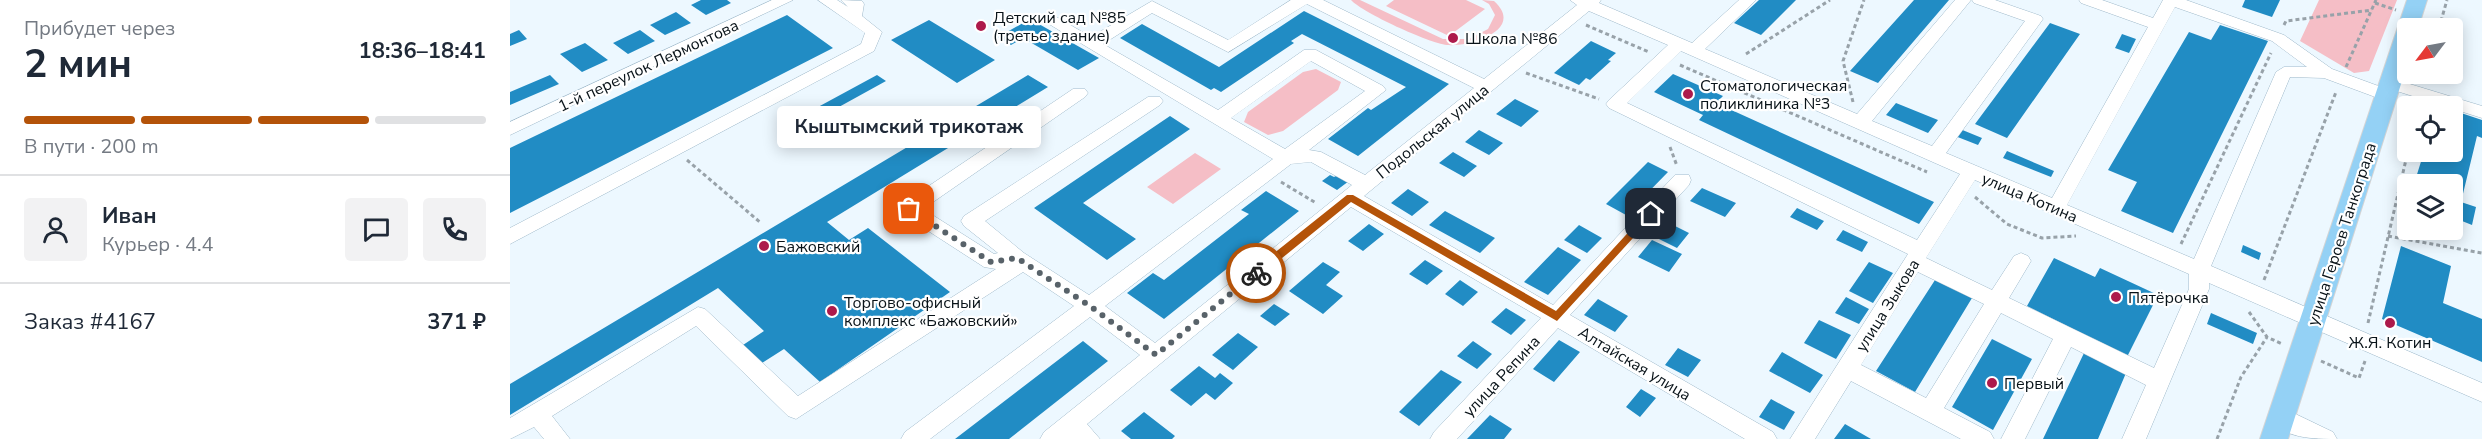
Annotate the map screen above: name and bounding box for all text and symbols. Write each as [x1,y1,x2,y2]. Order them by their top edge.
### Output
place label: Детский сад №85 (третье здание) [993,7,1126,47]
street label: 1-й переулок Лермонтова [554,14,742,118]
text: Прибудет через [24,15,175,42]
north arrow [2397,18,2463,84]
map controls [2397,18,2463,240]
marker: Детский сад №85 (третье здание) [974,19,988,33]
place label: Школа №86 [1465,28,1558,50]
marker: Школа №86 [1446,31,1460,45]
text: 18:36–18:41 [358,36,486,66]
text: 2 мин [24,38,132,91]
place label: Стоматологическая поликлиника №3 [1700,75,1847,115]
street label: Подольская улица [1372,79,1494,184]
marker: Стоматологическая поликлиника №3 [1681,87,1695,101]
button: locate [2397,96,2463,162]
callout: Кыштымский трикотаж [777,107,1041,149]
text: Кыштымский трикотаж [795,113,1023,140]
text: В пути · 200 m [24,133,159,160]
street label: улица Героев Танкограда [2302,140,2382,329]
street label: улица Котина [1978,168,2081,228]
button: layers [2397,174,2463,240]
pin [883,183,934,234]
pin [1625,188,1676,239]
icon: bag [892,192,925,225]
icon: home [1634,197,1667,230]
button: person [24,198,87,261]
button: chat [345,198,408,261]
button: phone [423,198,486,261]
text: Иван [102,201,157,231]
text: Курьер · 4.4 [102,231,214,258]
place label: Бажовский [776,236,860,258]
marker: Бажовский [757,239,771,253]
courier [1226,243,1286,303]
street label: улица Зыкова [1851,255,1925,356]
icon: bike [1240,257,1273,290]
place label: Пятёрочка [2128,287,2209,309]
marker: Пятёрочка [2109,290,2123,304]
place label: Торгово-офисный комплекс «Бажовский» [844,292,1018,332]
marker: Торгово-офисный комплекс «Бажовский» [825,304,839,318]
text: Заказ #4167 [24,307,156,337]
text: 371 ₽ [427,307,486,337]
marker: Ж.Я. Котин [2383,316,2397,330]
street label: Алтайская улица [1574,321,1695,406]
street label: улица Репина [1458,331,1545,422]
place label: Ж.Я. Котин [2349,332,2431,354]
place label: Первый [2004,373,2064,395]
marker: Первый [1985,376,1999,390]

